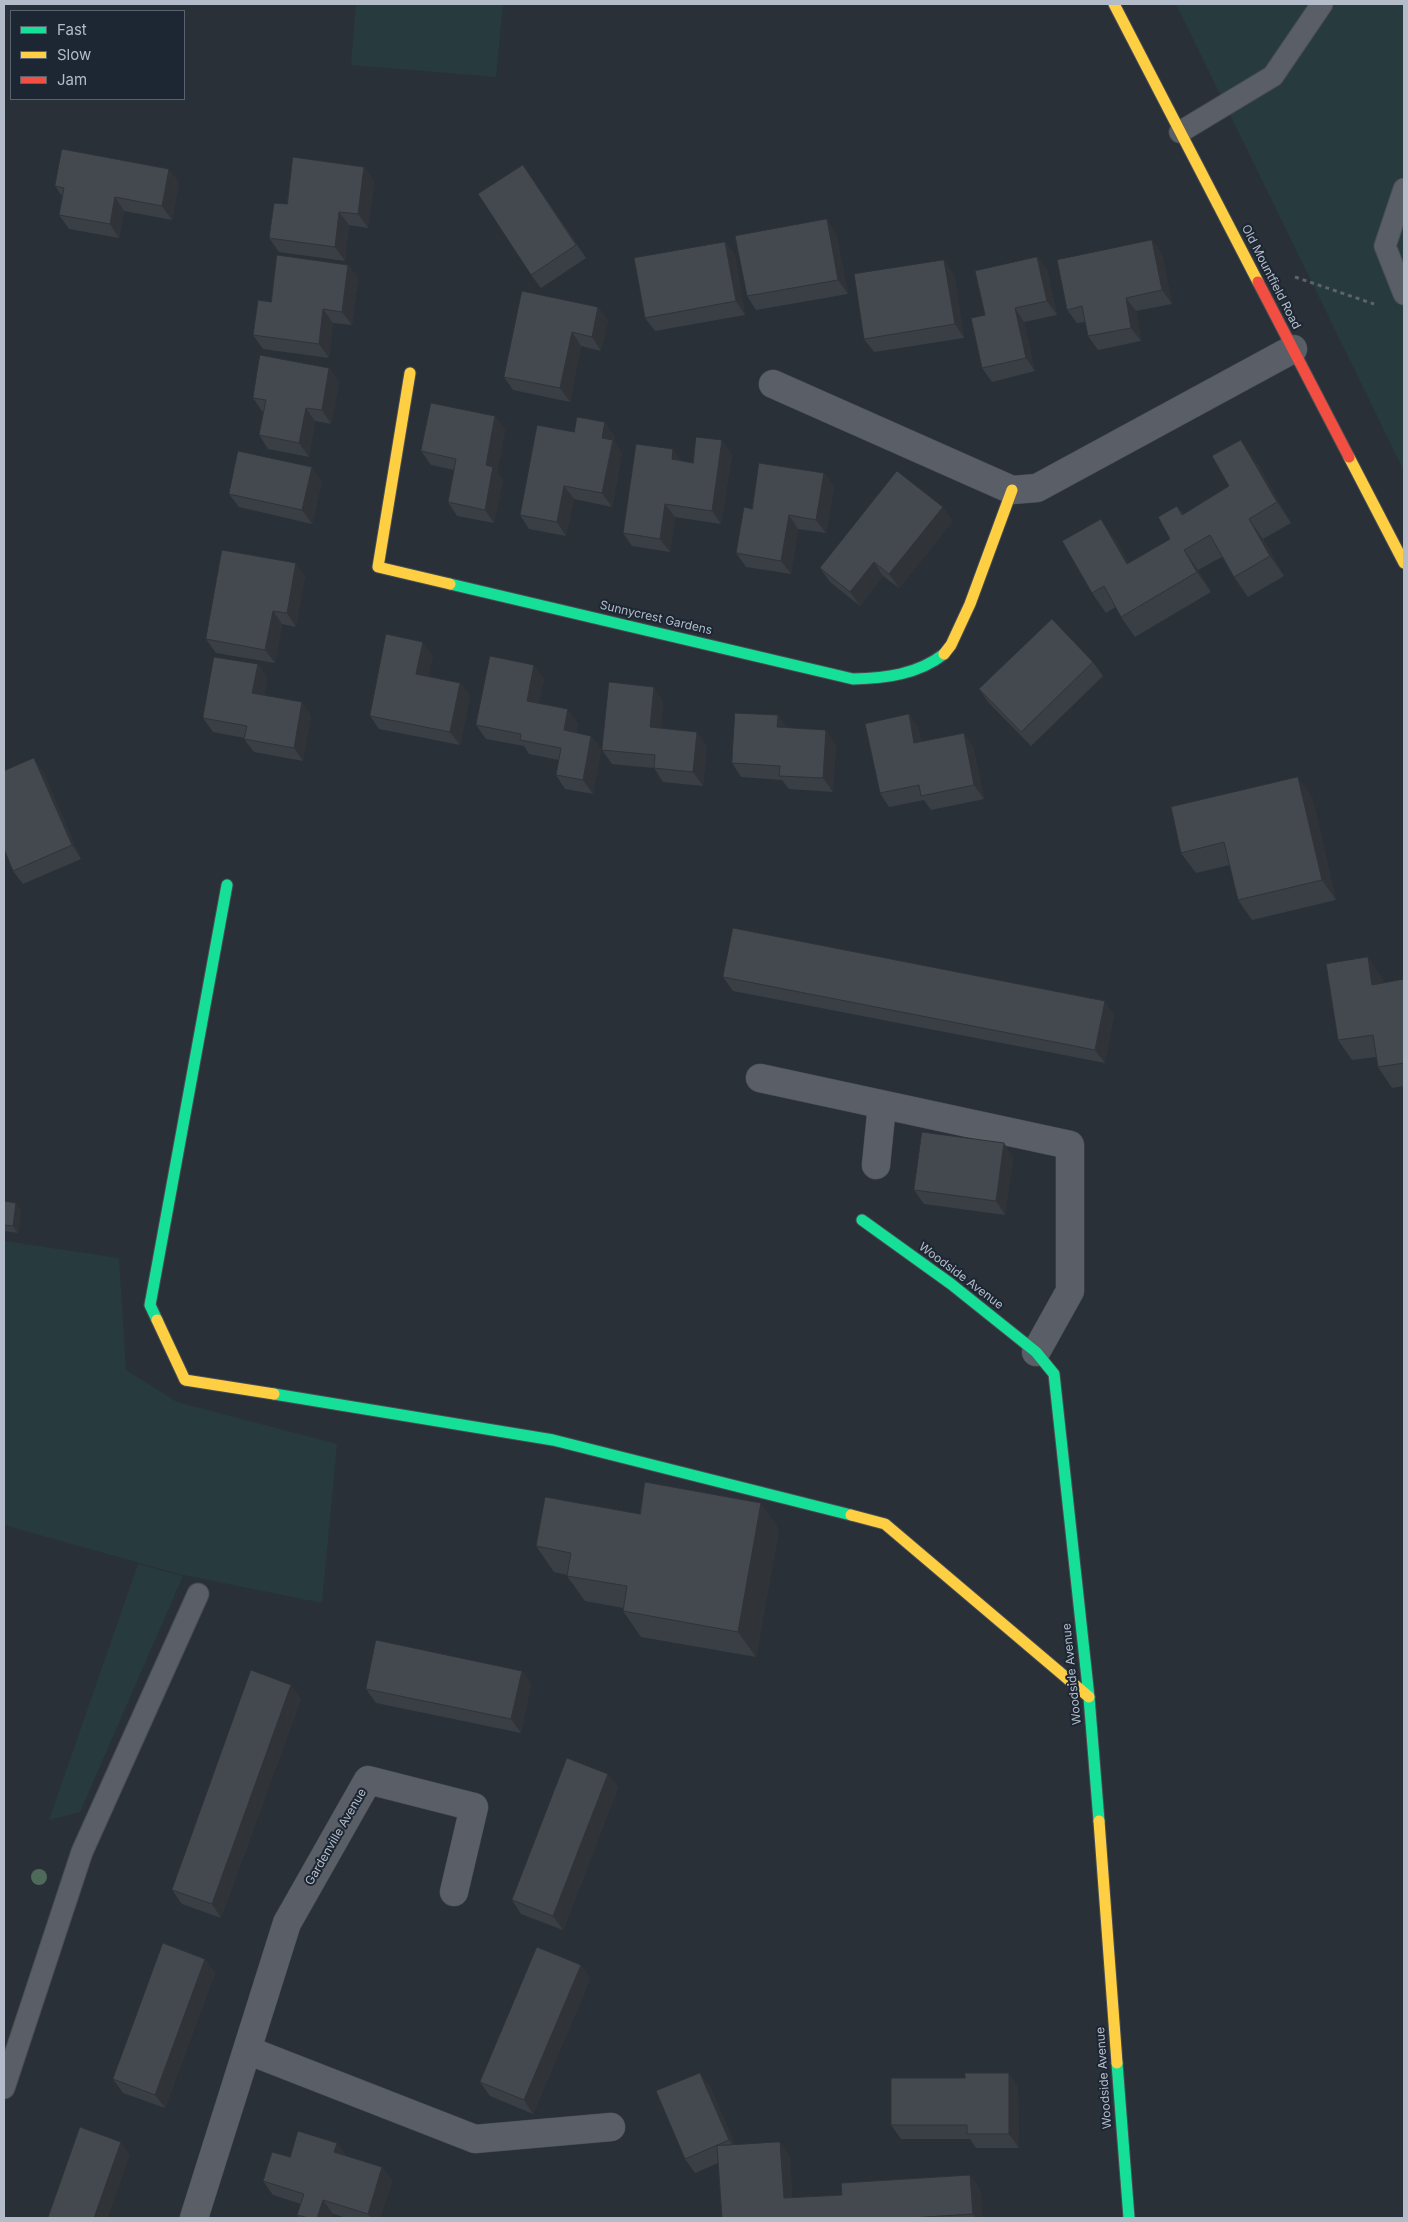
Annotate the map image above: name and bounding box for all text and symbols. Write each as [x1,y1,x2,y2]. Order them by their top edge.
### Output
legend [10,10,185,100]
text: Fast [57,20,87,39]
text: Slow [57,45,91,64]
text: Jam [57,70,87,89]
street label: Old Mountfield Road [1238,222,1304,332]
street label: Sunnycrest Gardens [598,598,714,638]
street label: Woodside Avenue [916,1240,1006,1312]
street label: Woodside Avenue [1060,1622,1084,1726]
street label: Gardenville Avenue [302,1786,370,1888]
street label: Woodside Avenue [1093,2027,1115,2129]

